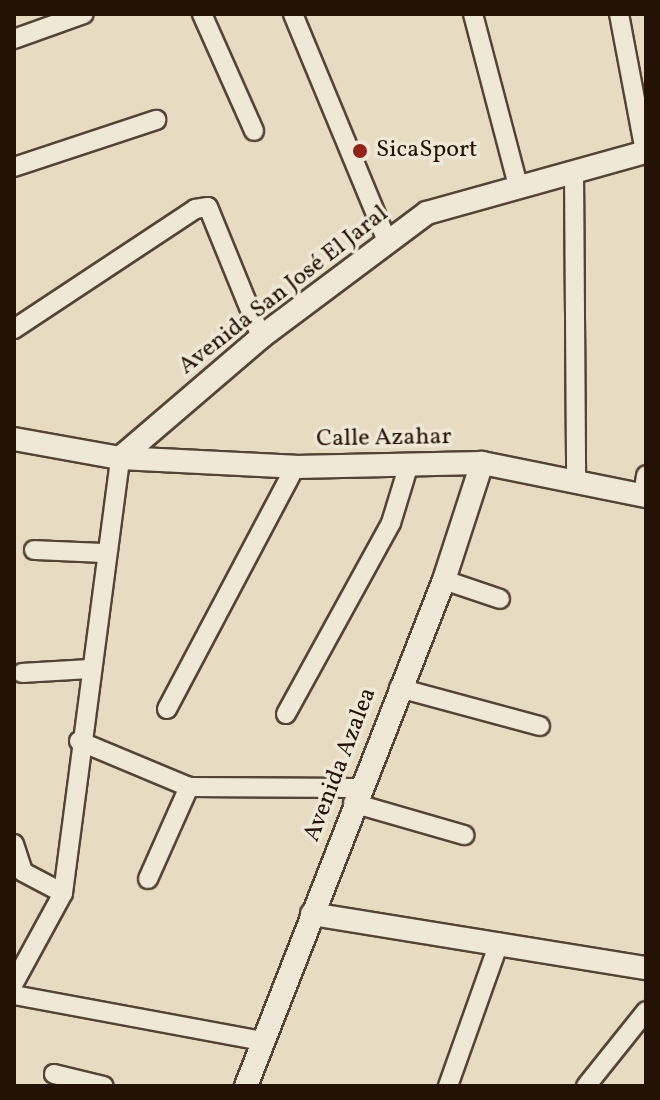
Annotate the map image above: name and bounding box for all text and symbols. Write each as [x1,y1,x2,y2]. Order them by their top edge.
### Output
place label: SicaSport [376,137,477,165]
marker: SicaSport [351,142,369,160]
street label: Avenida San José El Jaral [173,200,395,382]
street label: Calle Azahar [316,423,452,455]
street label: Avenida Azalea [298,684,384,846]

